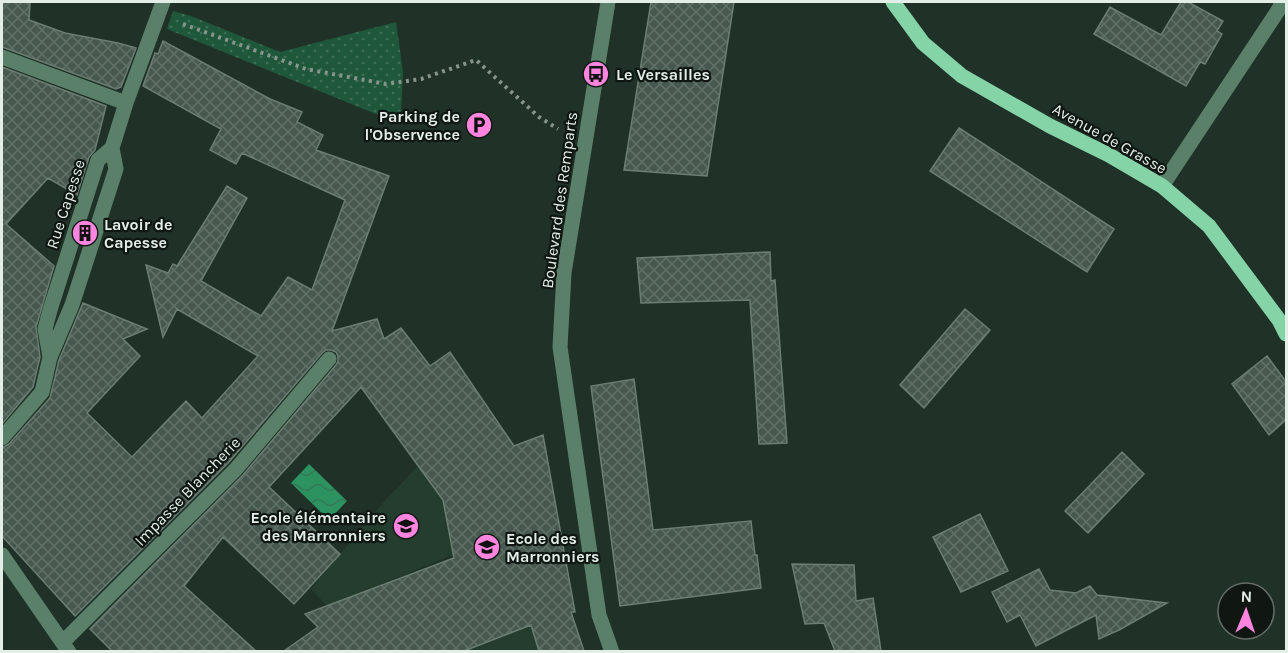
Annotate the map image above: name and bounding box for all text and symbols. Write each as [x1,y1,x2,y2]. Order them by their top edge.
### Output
bus stop icon: Le Versailles [581,59,611,89]
place label: Le Versailles [616,65,710,84]
street label: Avenue de Grasse [1049,99,1170,178]
place label: Parking de l'Observence [365,107,460,144]
parking icon: Parking de l'Observence [464,110,494,140]
street label: Boulevard des Remparts [538,110,581,290]
street label: Rue Capesse [42,157,89,251]
place label: Lavoir de Capesse [104,215,173,252]
building icon: Lavoir de Capesse [70,218,100,248]
street label: Impasse Blancherie [130,433,244,550]
place label: Ecole élémentaire des Marronniers [251,508,386,545]
school or university icon: Ecole élémentaire des Marronniers [391,511,421,541]
place label: Ecole des Marronniers [506,529,599,566]
school or university icon: Ecole des Marronniers [472,532,502,562]
north arrow [1216,581,1276,641]
text: N [1240,587,1253,606]

